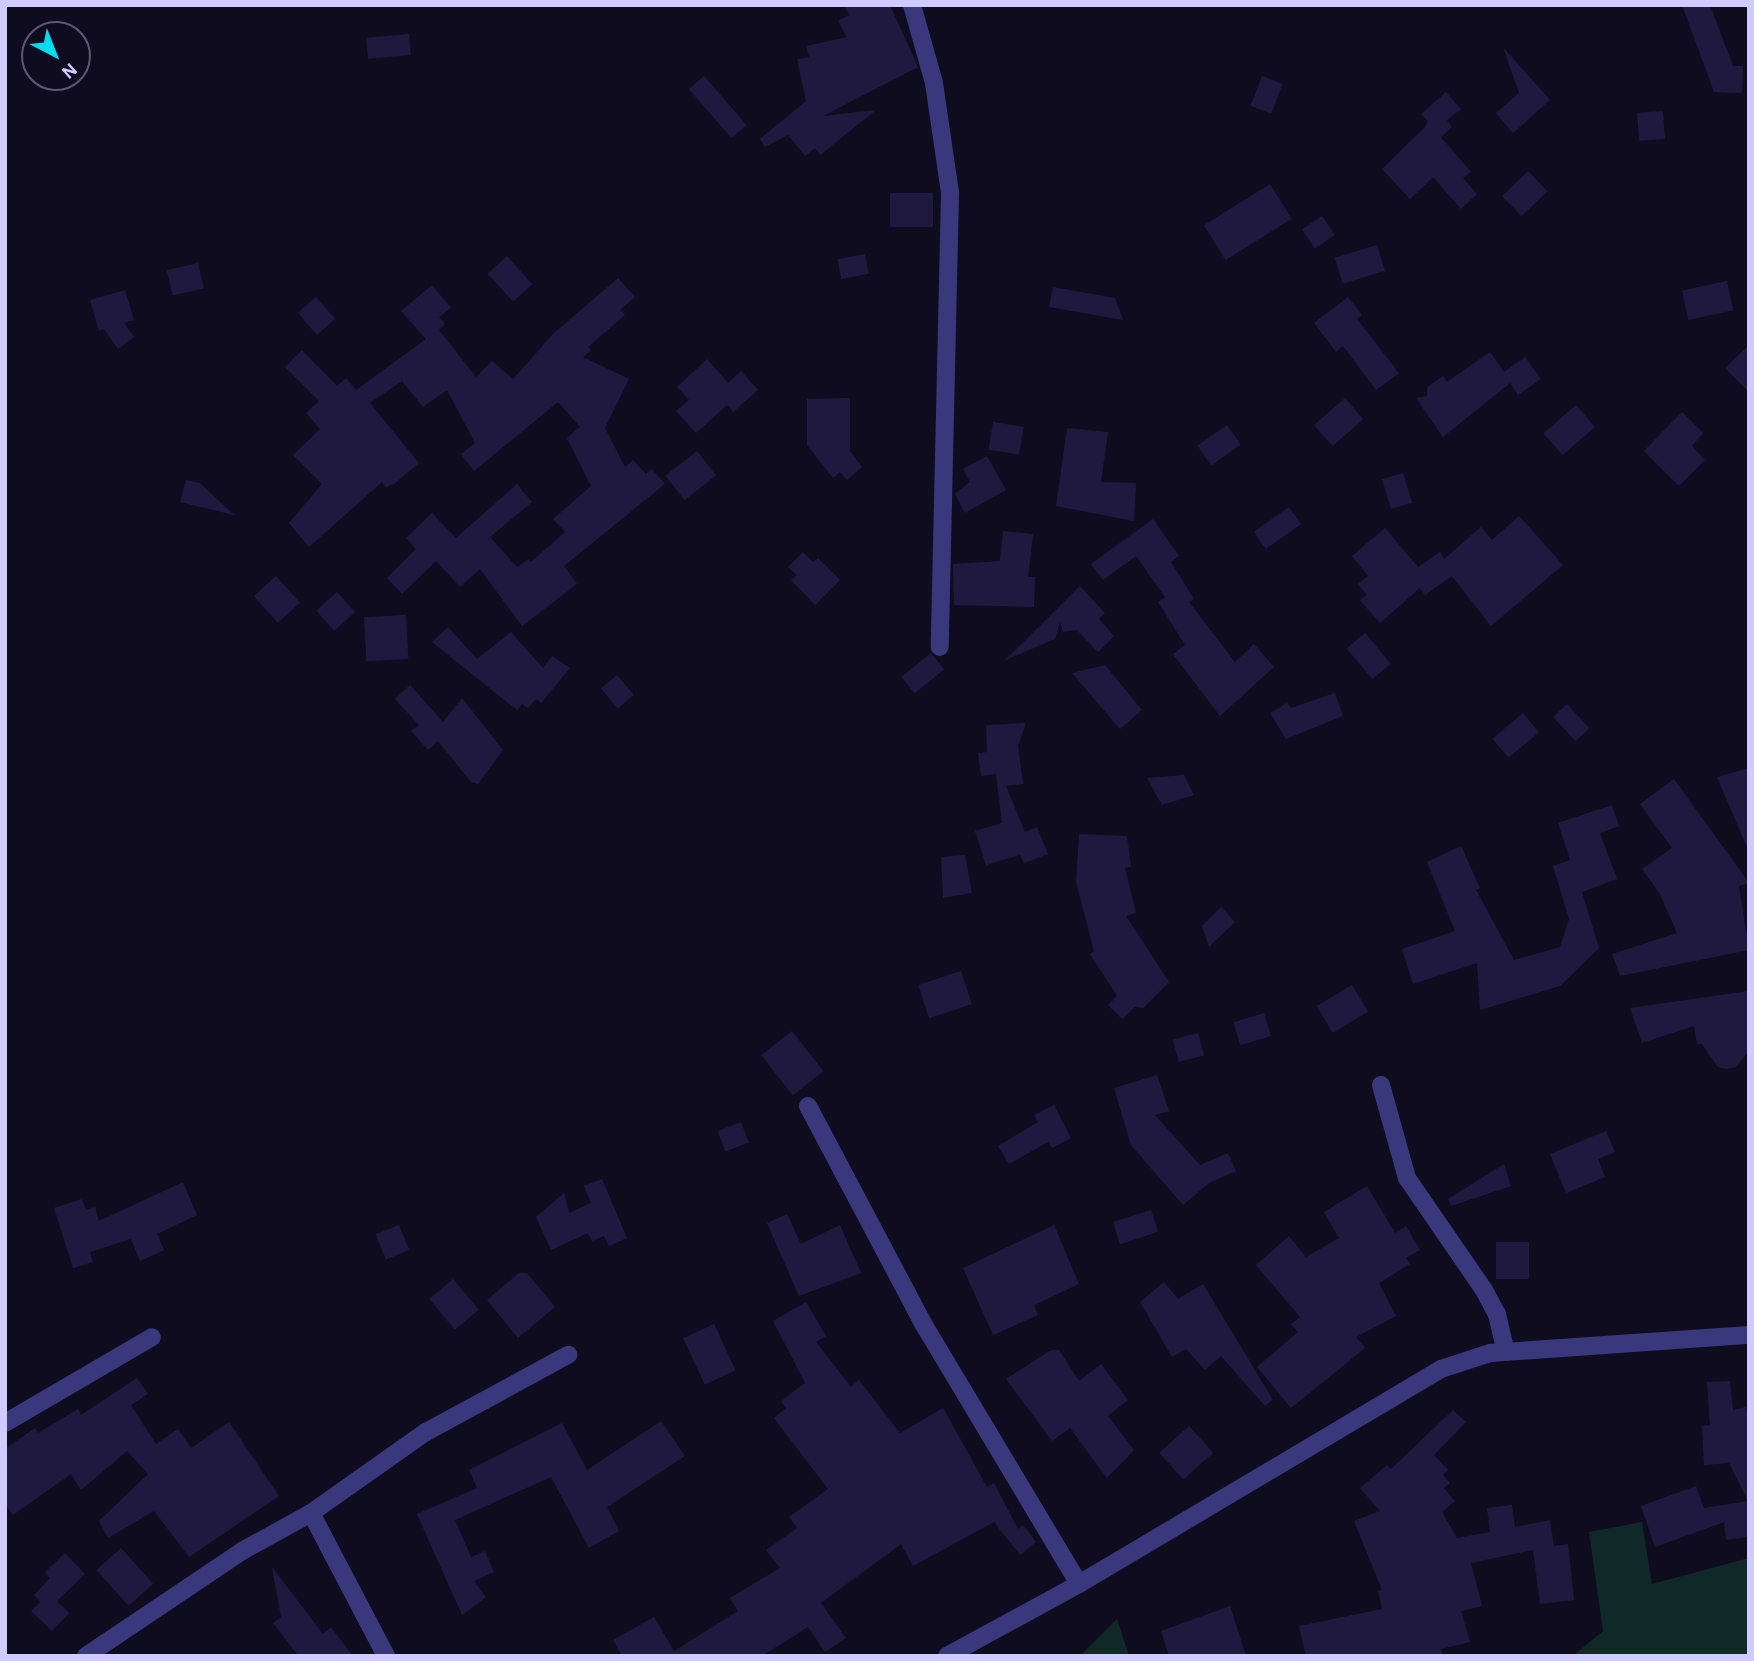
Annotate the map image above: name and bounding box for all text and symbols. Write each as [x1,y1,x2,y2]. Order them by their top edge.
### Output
north arrow [21,21,91,91]
text: N [58,59,80,82]

